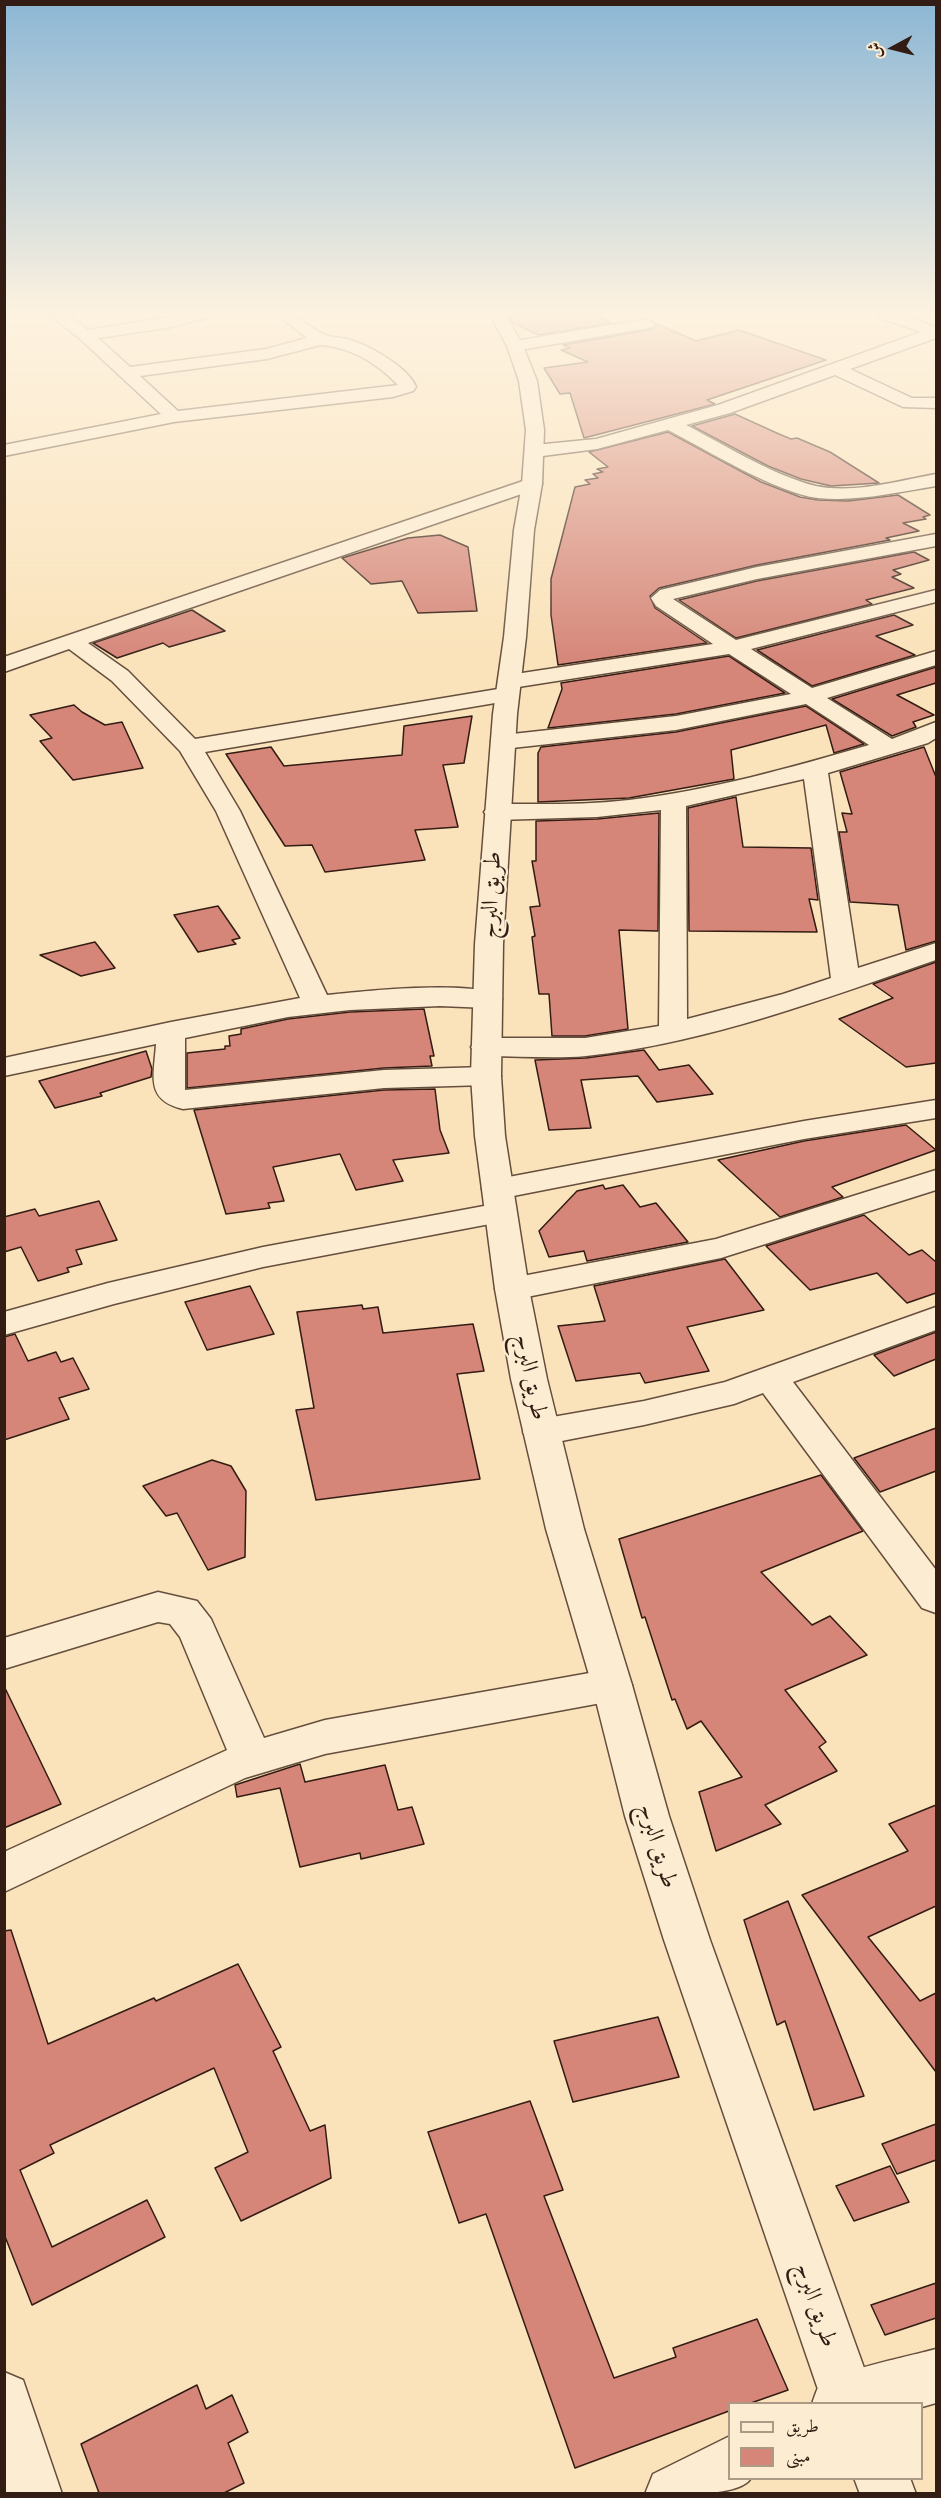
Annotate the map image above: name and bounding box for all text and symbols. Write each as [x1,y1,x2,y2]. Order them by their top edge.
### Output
north arrow [863,18,923,78]
text: ش [864,41,885,59]
street label: طريق البرج [475,851,509,939]
street label: طريق البرج [507,1331,553,1423]
street label: طريق البرج [630,1800,684,1892]
street label: طريق البرج [787,2259,843,2351]
legend [728,2402,923,2480]
text: طريق [786,2415,819,2437]
text: مبنى [786,2445,811,2467]

